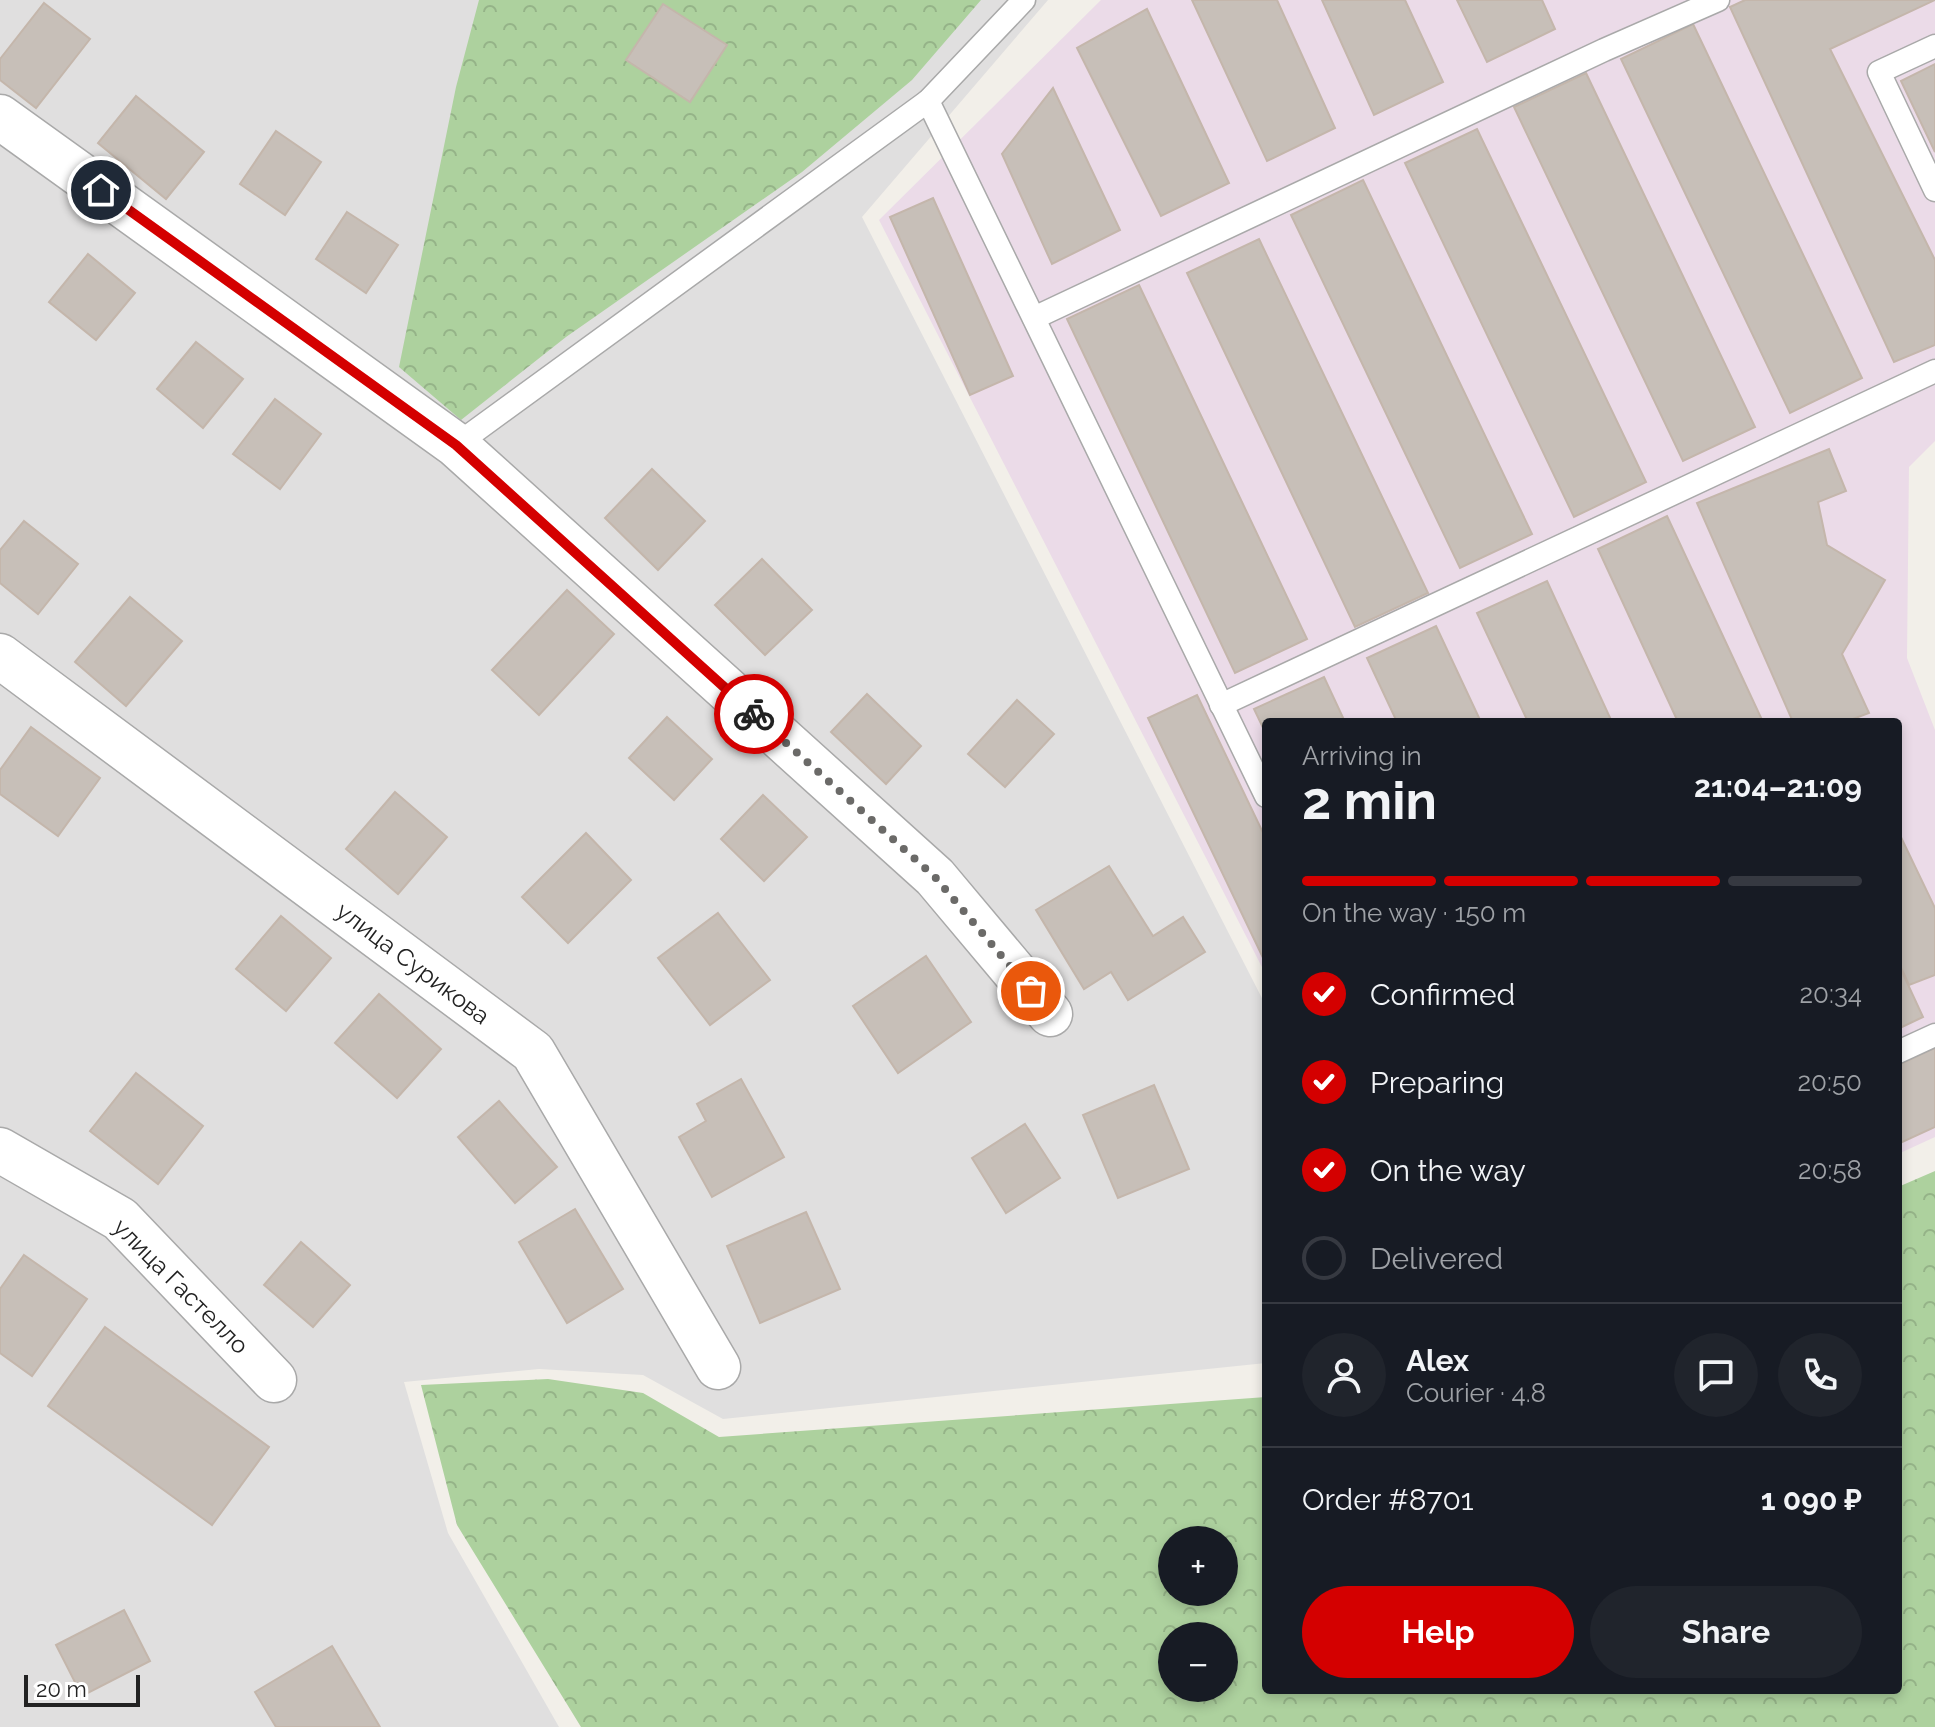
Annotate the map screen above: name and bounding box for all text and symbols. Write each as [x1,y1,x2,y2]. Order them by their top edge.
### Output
pin [67,156,135,224]
icon: home [79,168,123,212]
courier [714,674,794,754]
icon: bike [732,692,776,736]
text: Arriving in [1302,741,1422,771]
text: 21:04–21:09 [1694,769,1862,804]
text: 2 min [1302,770,1437,831]
street label: улица Сурикова [331,896,495,1030]
text: On the way · 150 m [1302,898,1526,928]
pin [997,957,1065,1025]
icon: bag [1009,969,1053,1013]
icon: check [1302,972,1346,1016]
text: Confirmed [1370,977,1515,1012]
text: 20:34 [1800,979,1862,1009]
icon: check [1302,1060,1346,1104]
text: Preparing [1370,1065,1504,1100]
text: 20:50 [1798,1067,1862,1097]
icon: check [1302,1148,1346,1192]
text: On the way [1370,1153,1526,1188]
text: 20:58 [1798,1155,1862,1185]
street label: улица Гастелло [107,1212,255,1360]
text: Delivered [1370,1241,1503,1276]
button: person [1302,1333,1386,1417]
button: chat [1674,1333,1758,1417]
button: phone [1778,1333,1862,1417]
text: Alex [1406,1343,1469,1378]
text: Courier · 4.8 [1406,1378,1546,1408]
text: Order #8701 [1302,1482,1474,1517]
text: 1 090 ₽ [1761,1482,1862,1517]
map controls [1158,1526,1238,1702]
button: + [1158,1526,1238,1606]
button: Help [1302,1586,1574,1678]
button: Share [1590,1586,1862,1678]
button: − [1158,1622,1238,1702]
scale bar [24,1671,140,1707]
text: 20 m [36,1676,87,1702]

